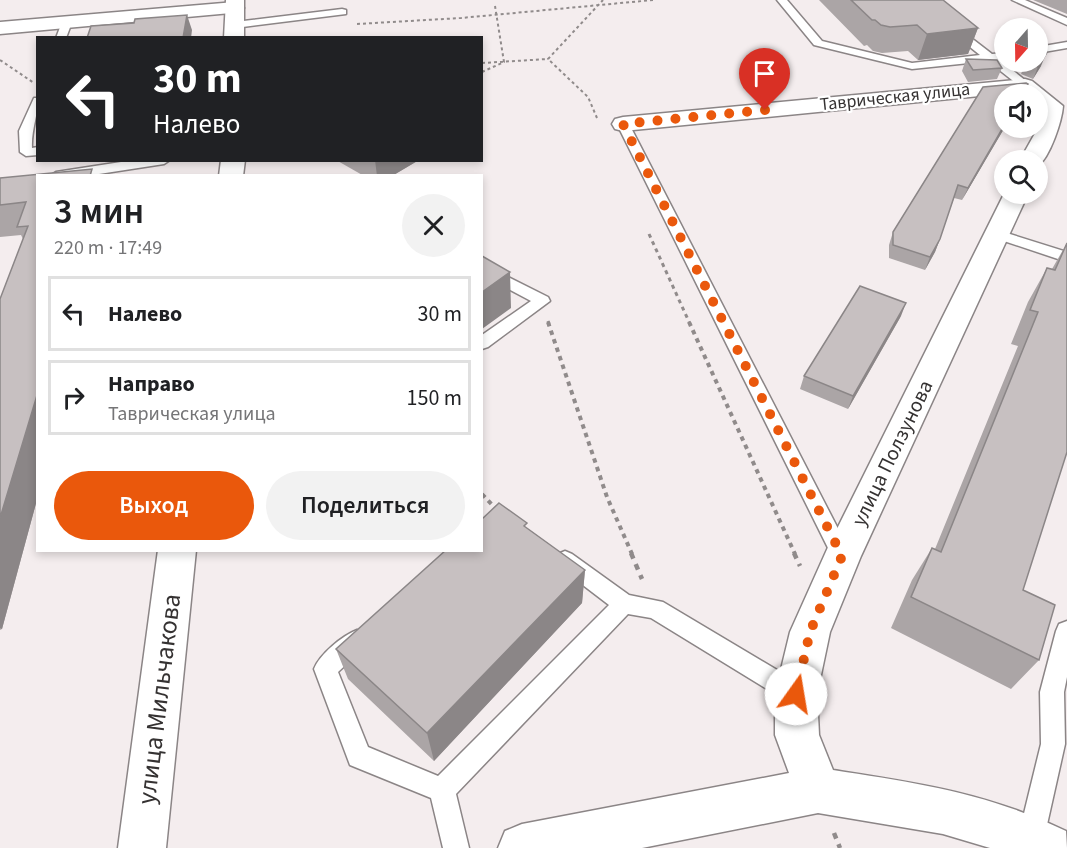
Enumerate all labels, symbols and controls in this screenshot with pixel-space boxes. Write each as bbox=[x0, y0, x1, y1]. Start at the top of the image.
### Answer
north arrow bbox=[994, 18, 1048, 72]
map controls bbox=[994, 18, 1048, 204]
pin bbox=[739, 48, 790, 110]
text: 30 m bbox=[153, 49, 242, 109]
icon: arrive bbox=[748, 57, 781, 90]
icon: left bbox=[54, 60, 132, 138]
street label: Таврическая улица bbox=[819, 77, 971, 117]
button: sound bbox=[994, 84, 1048, 138]
text: Налево bbox=[153, 105, 240, 144]
button: search bbox=[994, 150, 1048, 204]
text: 3 мин bbox=[54, 186, 144, 237]
button: close bbox=[402, 194, 465, 257]
text: 220 m · 17:49 bbox=[54, 234, 162, 262]
icon: left bbox=[57, 297, 90, 330]
text: Налево bbox=[108, 298, 182, 330]
text: 30 m bbox=[417, 298, 462, 330]
text: Направо bbox=[108, 368, 195, 400]
street label: улица Ползунова bbox=[844, 375, 940, 531]
icon: right bbox=[57, 381, 90, 414]
text: 150 m bbox=[407, 382, 462, 414]
text: Таврическая улица bbox=[108, 400, 276, 428]
button: Выход bbox=[54, 471, 254, 540]
button: Поделиться bbox=[266, 471, 465, 540]
street label: улица Мильчакова bbox=[128, 592, 190, 806]
position arrow bbox=[764, 662, 828, 726]

